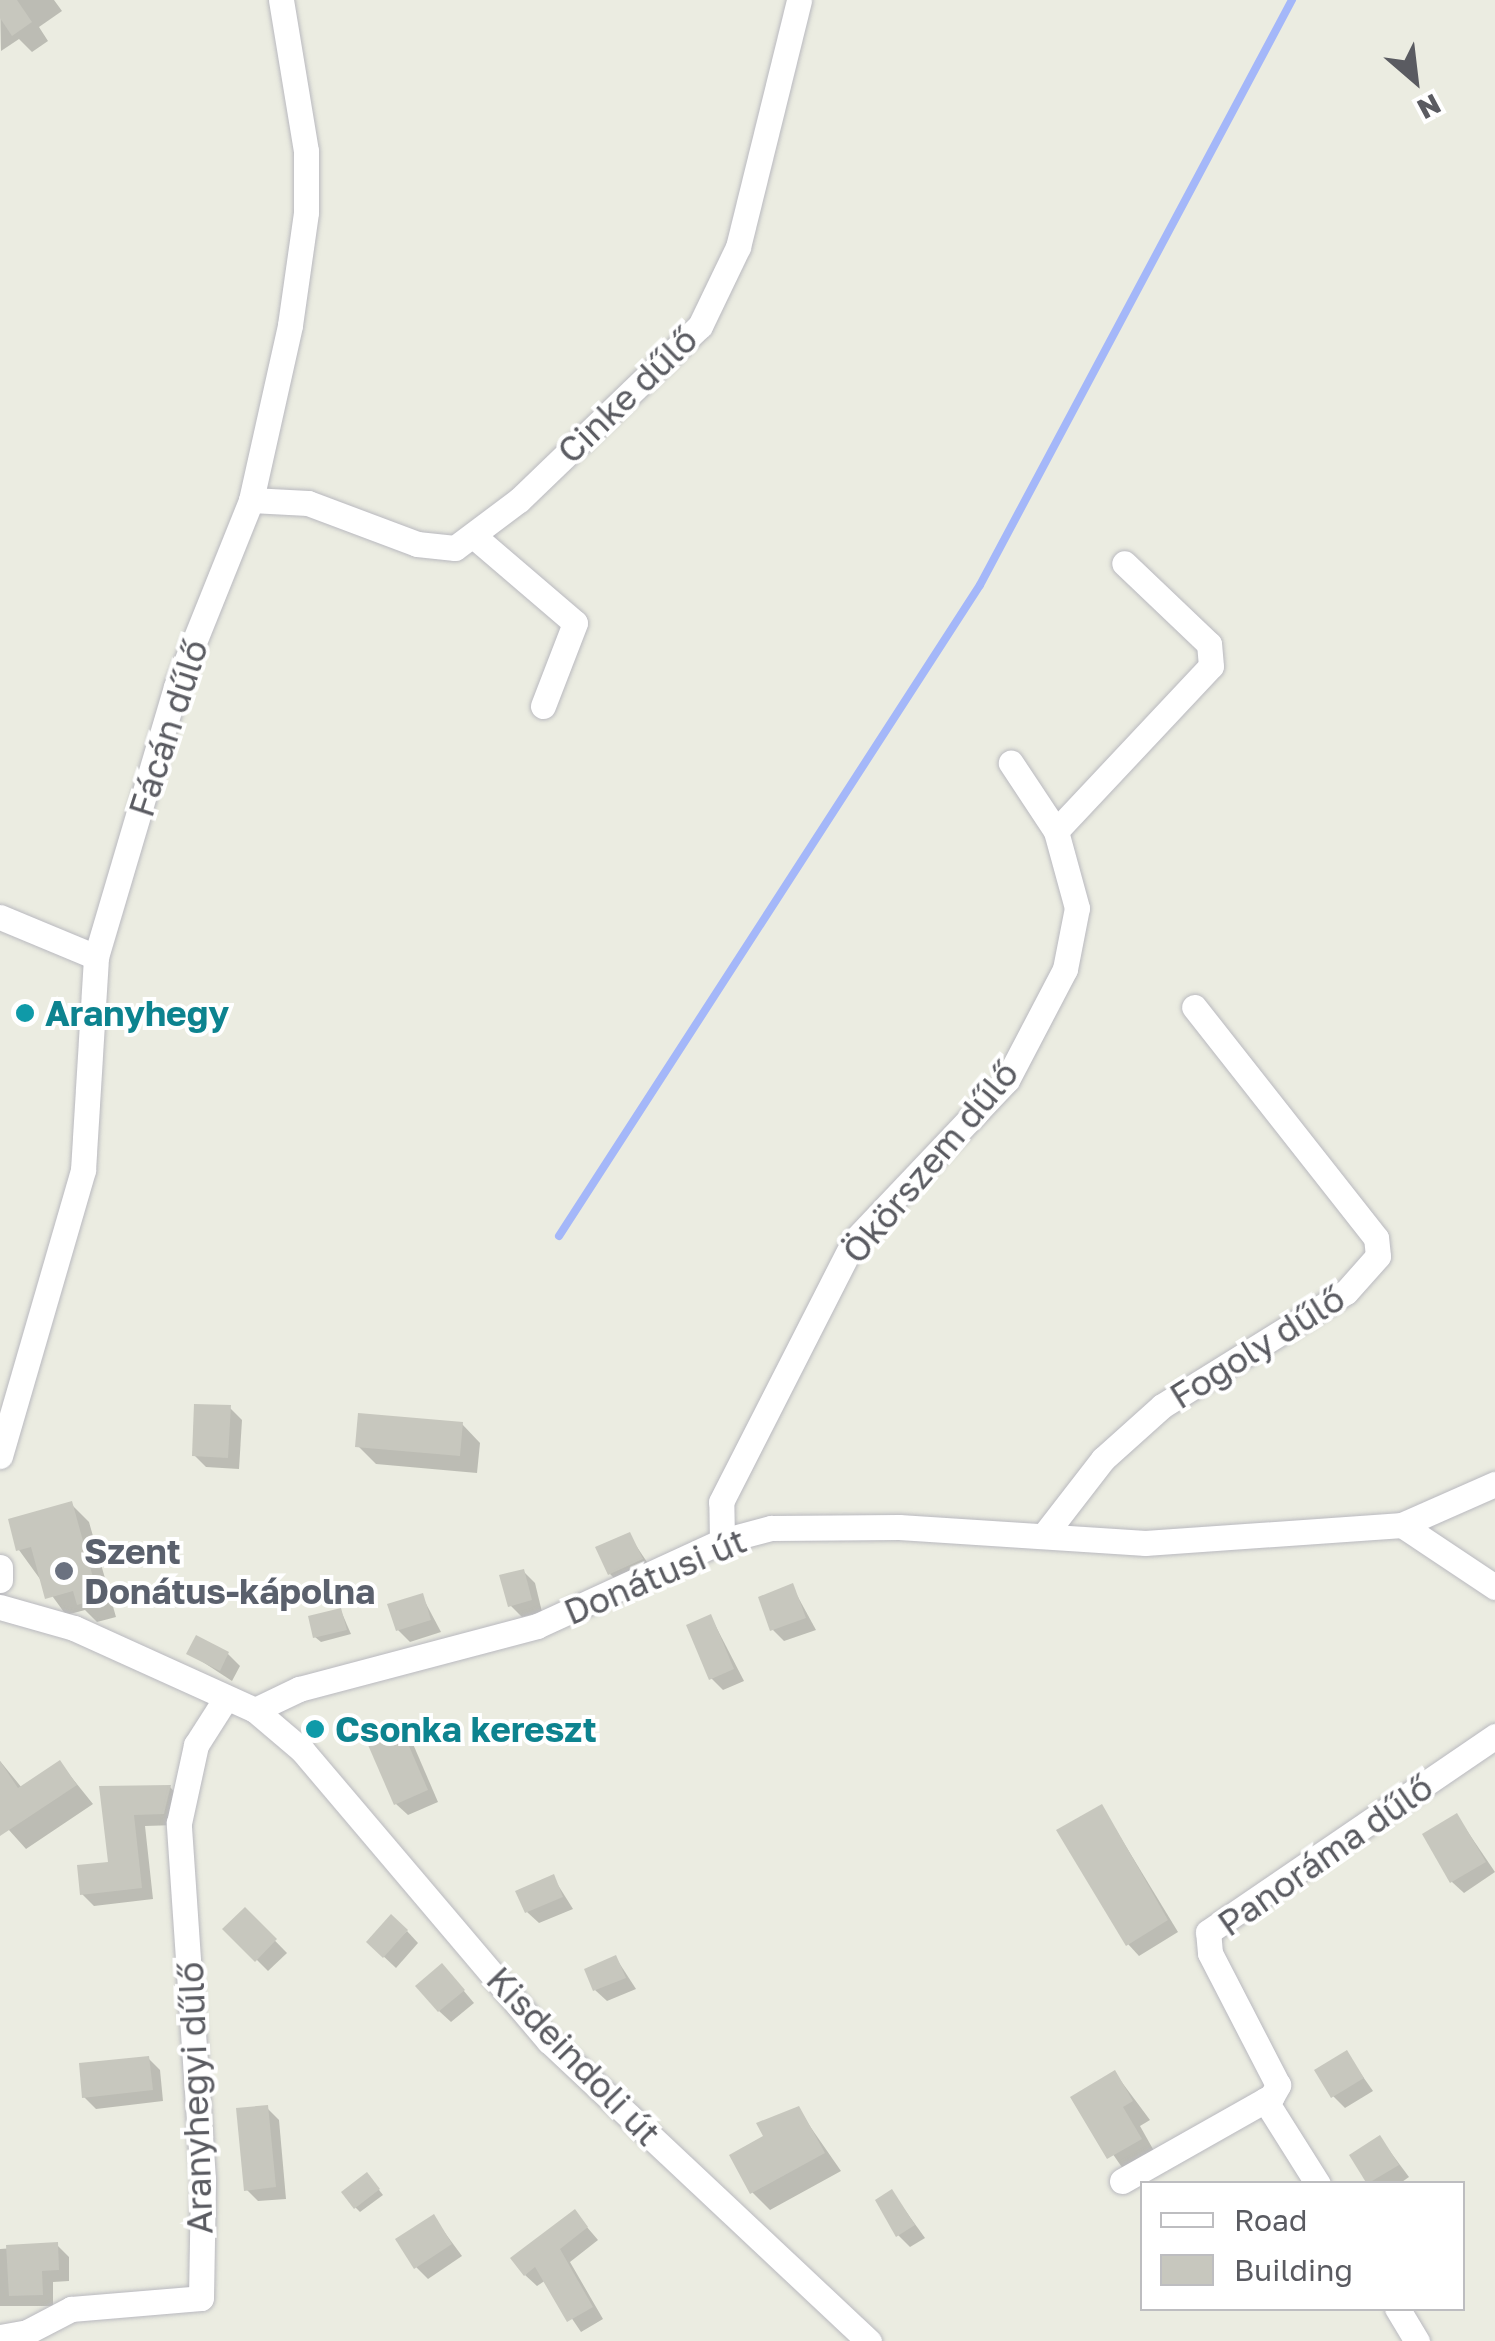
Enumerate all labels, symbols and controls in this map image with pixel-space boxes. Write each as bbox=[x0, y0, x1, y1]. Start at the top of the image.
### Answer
north arrow bbox=[1365, 30, 1465, 130]
text: N bbox=[1412, 87, 1446, 126]
street label: Cinke dűlő bbox=[549, 318, 705, 472]
street label: Fácán dűlő bbox=[120, 634, 216, 822]
place label: Aranyhegy bbox=[45, 992, 229, 1034]
marker: Aranyhegy bbox=[14, 1002, 36, 1024]
street label: Ökörszem dűlő bbox=[833, 1053, 1027, 1271]
street label: Fogoly dűlő bbox=[1162, 1277, 1352, 1417]
street label: Donátusi út bbox=[558, 1519, 752, 1633]
place label: Szent Donátus-kápolna bbox=[84, 1530, 375, 1612]
marker: Szent Donátus-kápolna bbox=[53, 1560, 75, 1582]
place label: Csonka kereszt bbox=[335, 1708, 597, 1750]
marker: Csonka kereszt bbox=[304, 1718, 326, 1740]
street label: Panoráma dűlő bbox=[1210, 1766, 1440, 1944]
street label: Kisdeindoli út bbox=[478, 1958, 670, 2154]
street label: Aranyhegyi dűlő bbox=[169, 1961, 221, 2235]
legend bbox=[1140, 2181, 1465, 2311]
text: Road bbox=[1234, 2202, 1308, 2238]
text: Building bbox=[1234, 2252, 1353, 2288]

